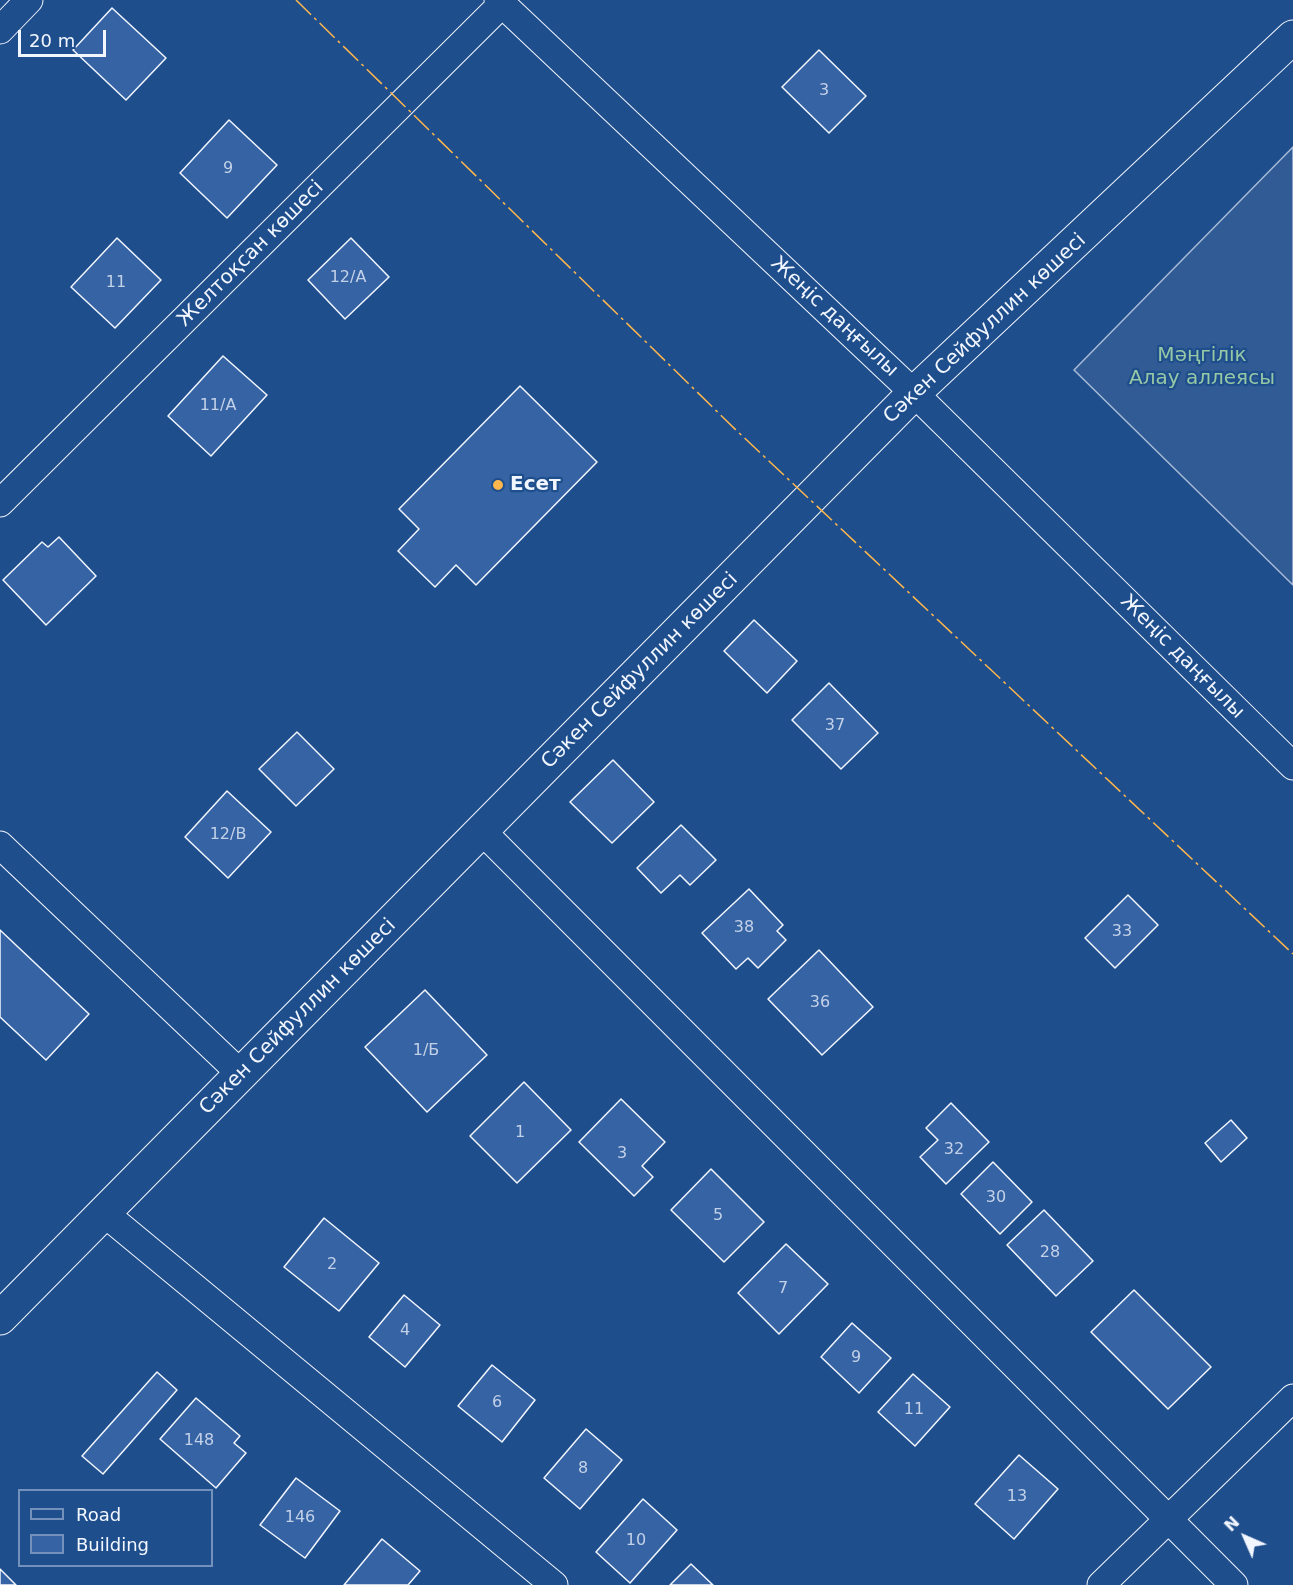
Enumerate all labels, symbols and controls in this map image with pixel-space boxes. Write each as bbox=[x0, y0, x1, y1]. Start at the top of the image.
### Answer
scale bar bbox=[21, 18, 110, 56]
text: 20 m bbox=[29, 30, 75, 51]
house number: 3 bbox=[819, 81, 829, 101]
house number: 9 bbox=[223, 159, 233, 179]
street label: Желтоқсан көшесі bbox=[173, 176, 329, 332]
street label: Сәкен Сейфуллин көшесі bbox=[879, 229, 1091, 429]
street label: Жеңіс даңғылы bbox=[765, 252, 903, 382]
house number: 12/А bbox=[330, 268, 366, 288]
house number: 11 bbox=[106, 273, 126, 293]
park label: Мәңгілік Алау аллеясы bbox=[1129, 344, 1275, 391]
house number: 11/А bbox=[200, 396, 236, 416]
place label: Есет bbox=[510, 473, 561, 497]
marker: Есет bbox=[491, 478, 505, 492]
street label: Сәкен Сейфуллин көшесі bbox=[537, 568, 743, 774]
street label: Жеңіс даңғылы bbox=[1115, 590, 1249, 724]
house number: 37 bbox=[825, 716, 845, 736]
house number: 12/В bbox=[210, 825, 246, 845]
street label: Сәкен Сейфуллин көшесі bbox=[195, 914, 401, 1120]
house number: 38 bbox=[734, 918, 754, 938]
house number: 33 bbox=[1112, 922, 1132, 942]
house number: 36 bbox=[810, 993, 830, 1013]
house number: 1/Б bbox=[413, 1041, 439, 1061]
house number: 1 bbox=[515, 1123, 525, 1143]
house number: 32 bbox=[944, 1140, 964, 1160]
house number: 3 bbox=[617, 1144, 627, 1164]
house number: 30 bbox=[986, 1188, 1006, 1208]
house number: 5 bbox=[713, 1206, 723, 1226]
house number: 28 bbox=[1040, 1243, 1060, 1263]
house number: 2 bbox=[327, 1255, 337, 1275]
house number: 7 bbox=[778, 1279, 788, 1299]
house number: 4 bbox=[400, 1321, 410, 1341]
house number: 9 bbox=[851, 1348, 861, 1368]
house number: 6 bbox=[492, 1393, 502, 1413]
house number: 11 bbox=[904, 1400, 924, 1420]
house number: 148 bbox=[184, 1431, 214, 1451]
house number: 8 bbox=[578, 1459, 588, 1479]
house number: 13 bbox=[1007, 1487, 1027, 1507]
legend bbox=[18, 1489, 213, 1567]
text: Road bbox=[76, 1504, 121, 1525]
north arrow bbox=[1215, 1507, 1275, 1567]
house number: 146 bbox=[285, 1508, 315, 1528]
text: N bbox=[1220, 1512, 1243, 1535]
house number: 10 bbox=[626, 1531, 646, 1551]
text: Building bbox=[76, 1534, 149, 1555]

